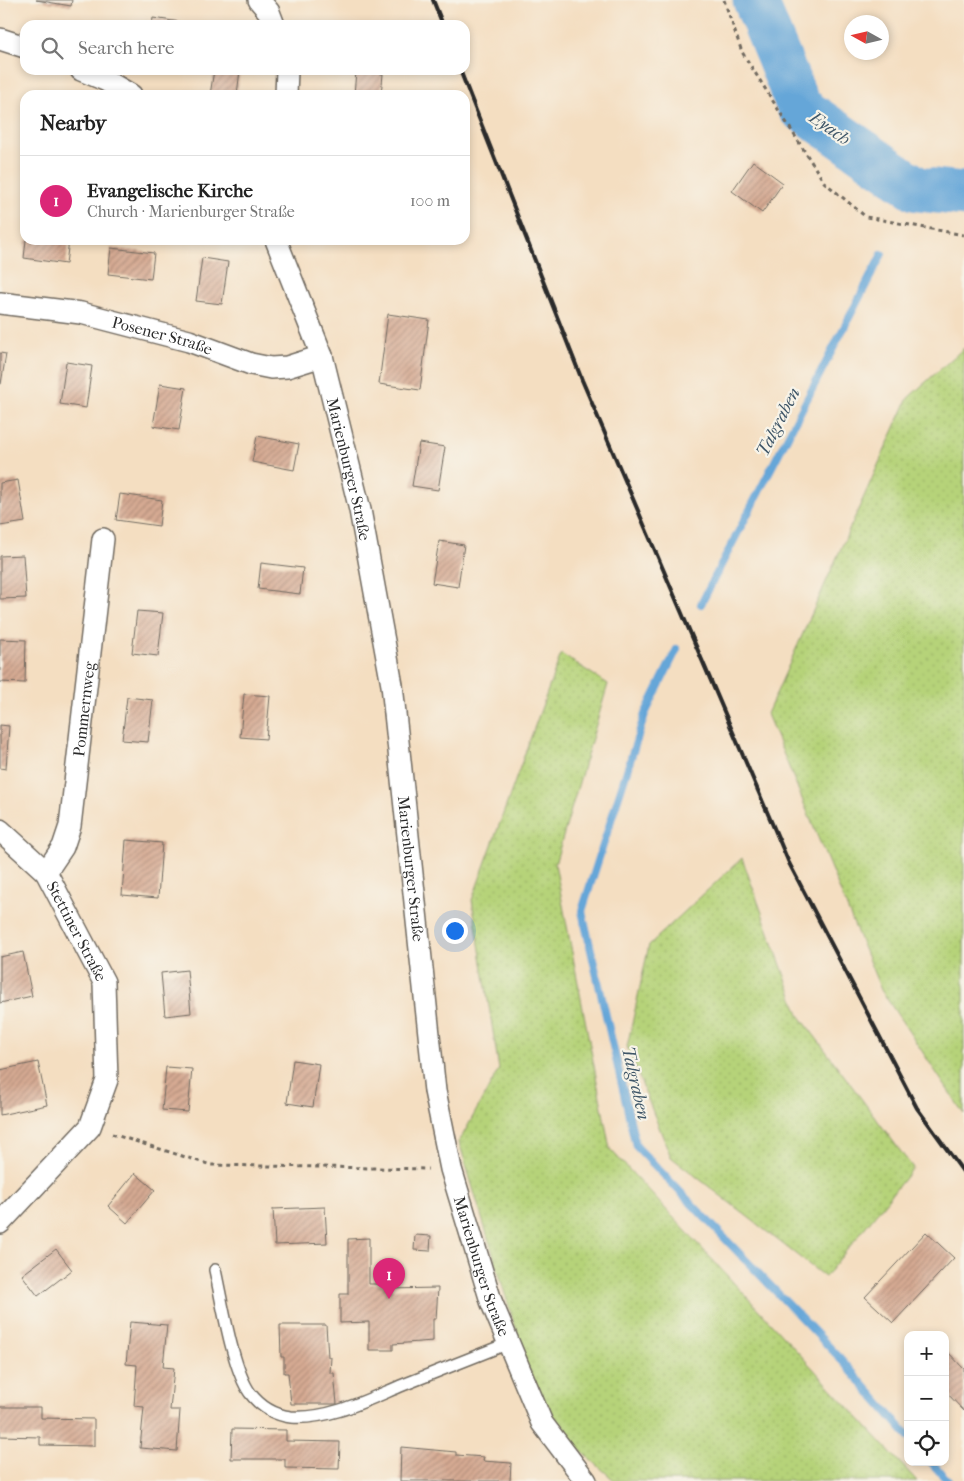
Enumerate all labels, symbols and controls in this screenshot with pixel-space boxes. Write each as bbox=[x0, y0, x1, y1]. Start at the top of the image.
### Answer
north arrow bbox=[844, 15, 889, 60]
search box bbox=[20, 20, 470, 75]
icon: search bbox=[38, 34, 66, 62]
text: Search here bbox=[78, 37, 174, 59]
water label: Eyach bbox=[805, 106, 854, 150]
text: Nearby bbox=[40, 111, 106, 135]
text: Evangelische Kirche bbox=[87, 180, 253, 202]
text: 1 bbox=[53, 191, 59, 210]
text: 100 m bbox=[410, 191, 450, 210]
text: Church · Marienburger Straße bbox=[87, 202, 295, 221]
street label: Posener Straße bbox=[110, 312, 215, 359]
water label: Talgraben bbox=[752, 384, 805, 460]
street label: Marienburger Straße bbox=[323, 396, 374, 542]
street label: Pommernweg bbox=[69, 660, 99, 758]
street label: Marienburger Straße bbox=[394, 795, 428, 943]
street label: Stettiner Straße bbox=[43, 878, 111, 985]
your location bbox=[442, 918, 468, 944]
water label: Talgraben bbox=[617, 1044, 654, 1122]
street label: Marienburger Straße bbox=[450, 1194, 514, 1339]
pin: 1 bbox=[373, 1258, 405, 1299]
map controls bbox=[904, 1331, 949, 1466]
button: + bbox=[904, 1331, 949, 1376]
button: − bbox=[904, 1376, 949, 1421]
button: locate bbox=[904, 1421, 949, 1466]

